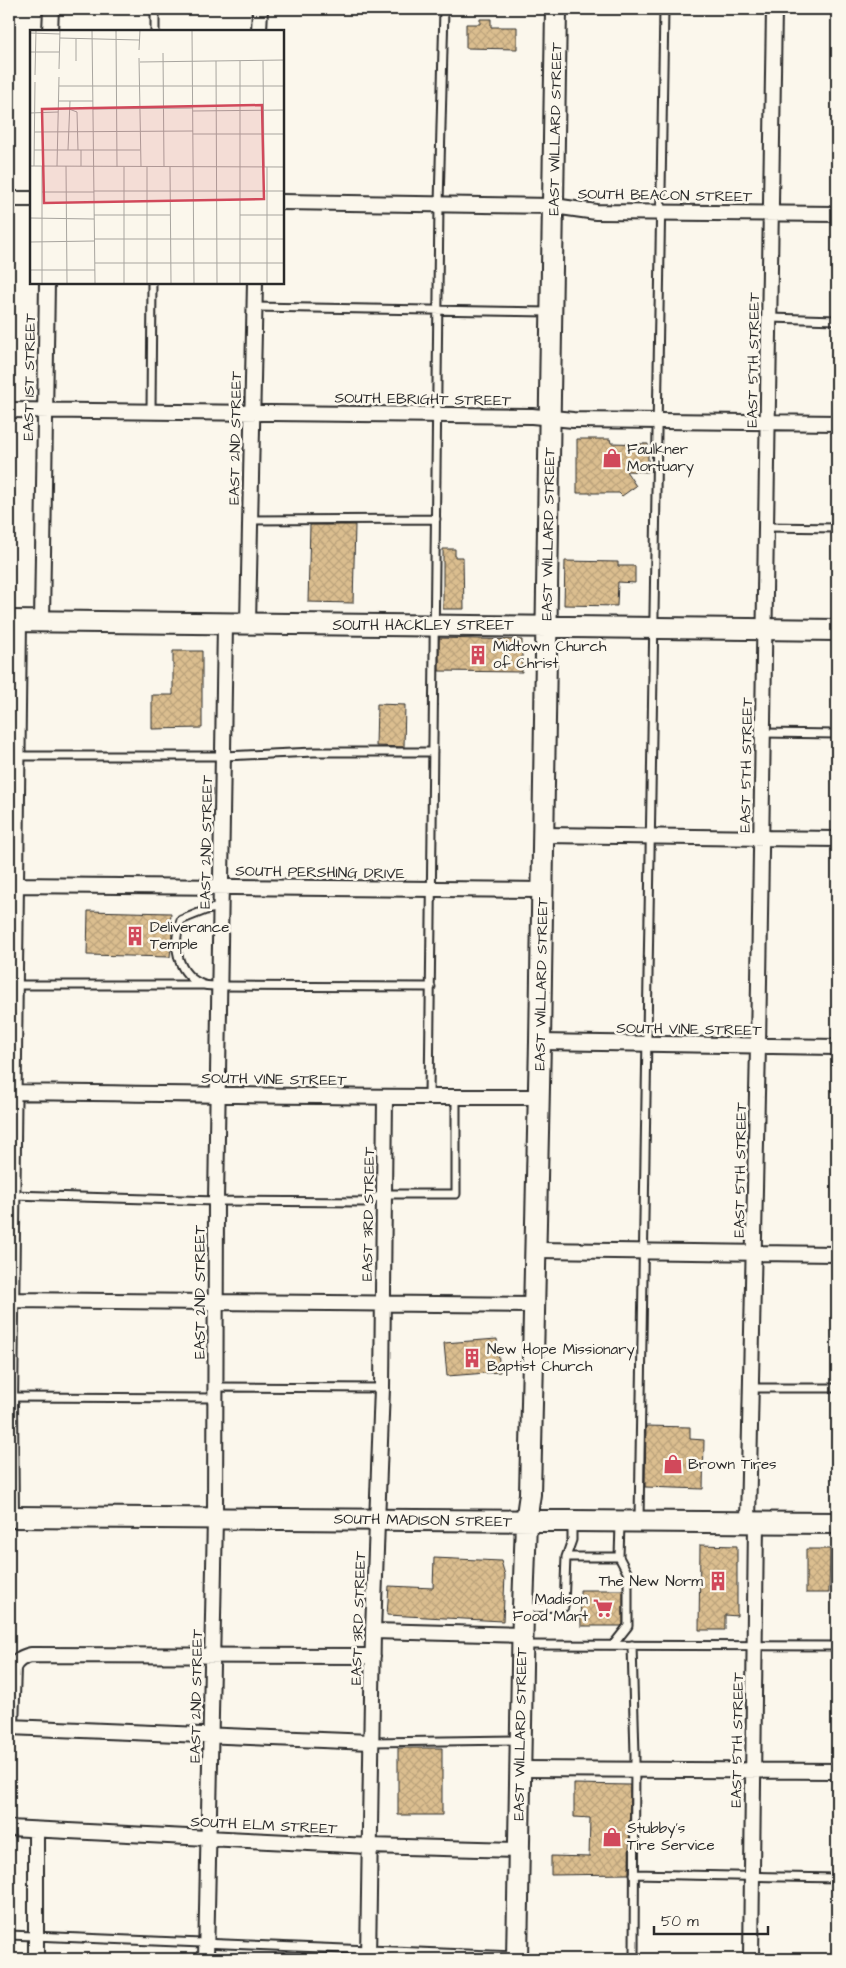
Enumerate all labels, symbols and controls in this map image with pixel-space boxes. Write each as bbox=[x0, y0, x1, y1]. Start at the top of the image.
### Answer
inset map bbox=[30, 30, 284, 284]
street label: EAST WILLARD STREET bbox=[543, 41, 568, 216]
street label: SOUTH BEACON STREET bbox=[578, 183, 753, 208]
street label: EAST 5TH STREET bbox=[742, 292, 765, 428]
street label: EAST 1ST STREET bbox=[18, 313, 41, 441]
street label: EAST 2ND STREET bbox=[224, 370, 247, 505]
street label: SOUTH EBRIGHT STREET bbox=[334, 387, 512, 412]
place label: Faulkner Mortuary bbox=[627, 439, 694, 478]
street label: EAST WILLARD STREET bbox=[536, 446, 561, 621]
shop icon: Faulkner Mortuary bbox=[601, 447, 623, 469]
street label: SOUTH HACKLEY STREET bbox=[333, 615, 514, 636]
place label: Midtown Church of Christ bbox=[493, 636, 607, 674]
building icon: Midtown Church of Christ bbox=[467, 644, 489, 666]
street label: EAST 5TH STREET bbox=[735, 697, 758, 833]
street label: EAST 2ND STREET bbox=[195, 774, 218, 909]
street label: SOUTH PERSHING DRIVE bbox=[235, 861, 405, 884]
street label: EAST WILLARD STREET bbox=[529, 896, 554, 1071]
place label: Deliverance Temple bbox=[150, 917, 229, 955]
building icon: Deliverance Temple bbox=[124, 925, 146, 947]
street label: SOUTH VINE STREET bbox=[616, 1018, 762, 1041]
street label: SOUTH VINE STREET bbox=[201, 1068, 347, 1091]
street label: EAST 5TH STREET bbox=[729, 1102, 752, 1238]
street label: EAST 3RD STREET bbox=[357, 1146, 380, 1281]
street label: EAST 2ND STREET bbox=[190, 1224, 211, 1359]
place label: New Hope Missionary Baptist Church bbox=[487, 1339, 635, 1377]
building icon: New Hope Missionary Baptist Church bbox=[461, 1347, 483, 1369]
shop icon: Brown Tires bbox=[662, 1453, 684, 1475]
place label: Brown Tires bbox=[688, 1454, 777, 1475]
street label: SOUTH MADISON STREET bbox=[334, 1508, 513, 1533]
street label: EAST 3RD STREET bbox=[346, 1550, 371, 1685]
building icon: The New Norm bbox=[707, 1570, 729, 1592]
place label: The New Norm bbox=[599, 1571, 703, 1592]
place label: Madison Food Mart bbox=[513, 1589, 588, 1627]
supermarket icon: Madison Food Mart bbox=[592, 1597, 614, 1619]
street label: EAST 2ND STREET bbox=[185, 1628, 208, 1763]
street label: EAST WILLARD STREET bbox=[508, 1646, 533, 1821]
street label: EAST 5TH STREET bbox=[726, 1672, 749, 1808]
street label: SOUTH ELM STREET bbox=[190, 1811, 339, 1840]
place label: Stubby's Tire Service bbox=[627, 1818, 715, 1856]
shop icon: Stubby's Tire Service bbox=[601, 1826, 623, 1848]
scale bar bbox=[654, 1903, 767, 1935]
text: 50 m bbox=[661, 1911, 699, 1932]

